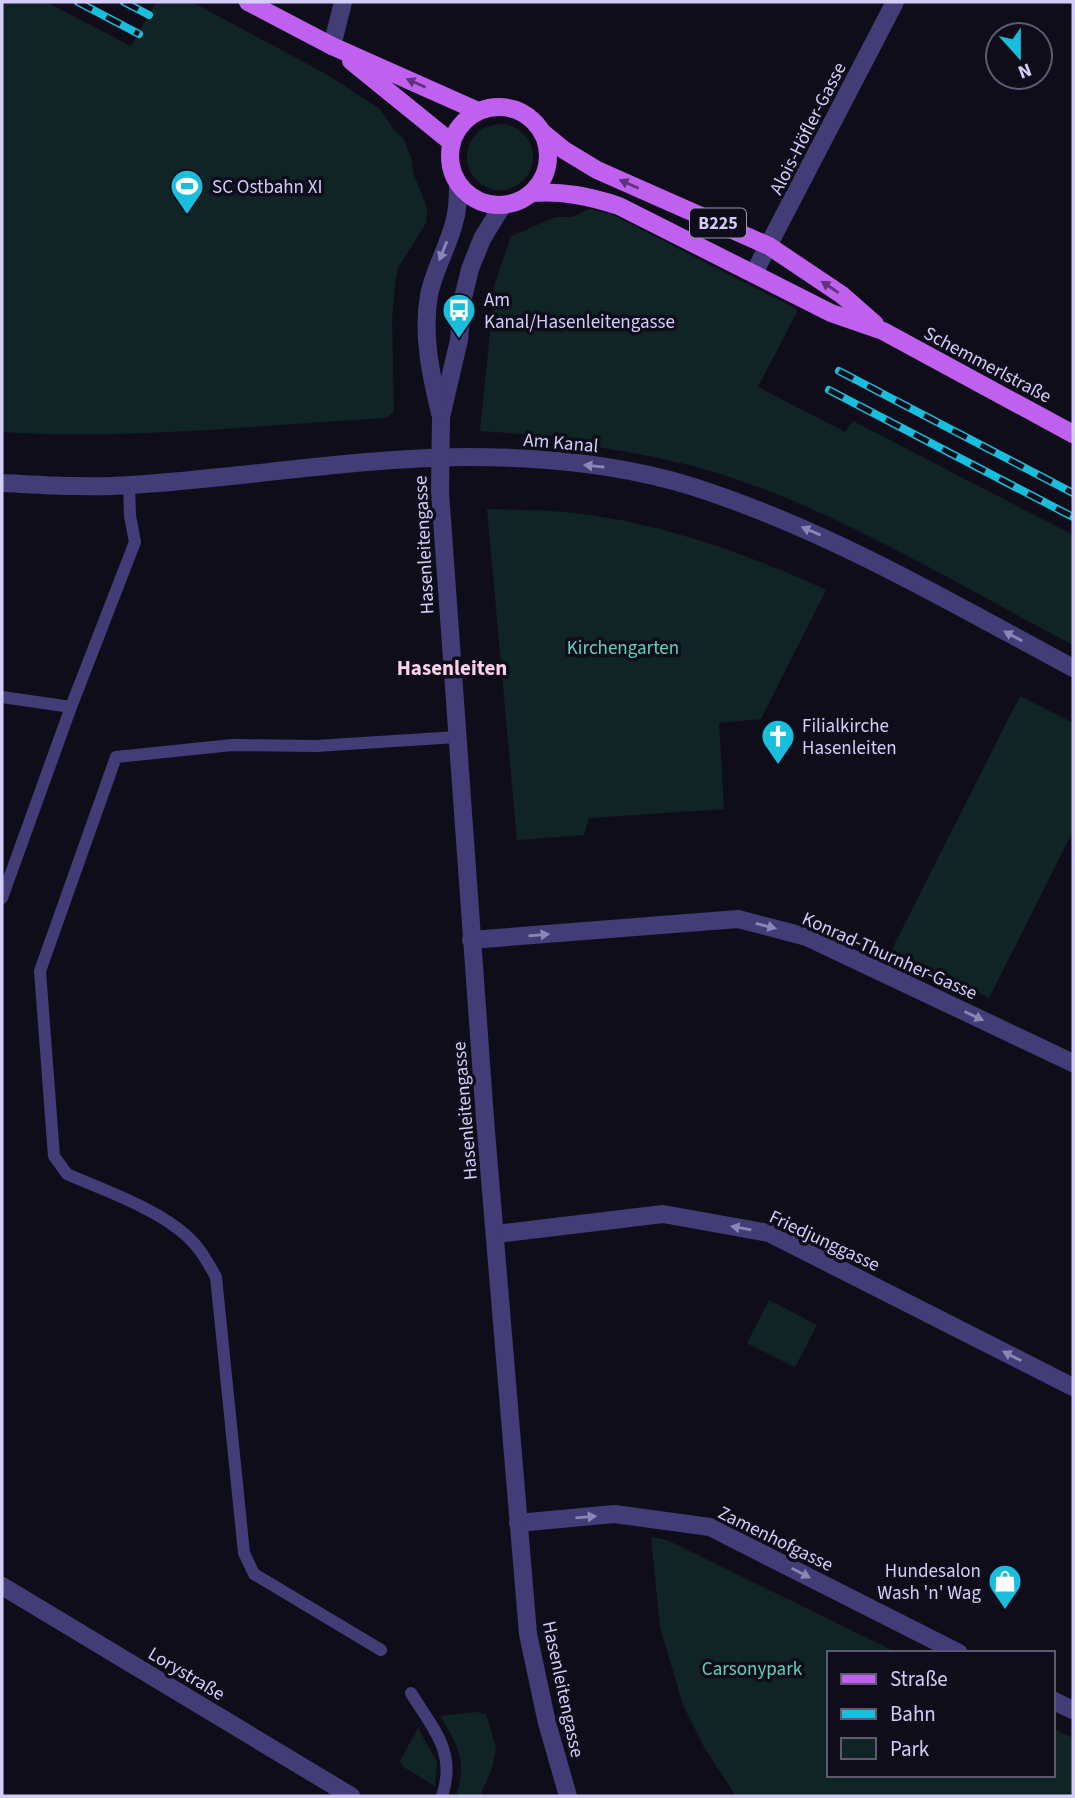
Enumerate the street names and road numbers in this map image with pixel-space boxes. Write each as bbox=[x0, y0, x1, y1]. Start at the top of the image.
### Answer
street label: Alois-Höfler-Gasse bbox=[763, 58, 853, 200]
road number: B225 bbox=[690, 208, 746, 238]
street label: Schemmerlstraße bbox=[919, 320, 1056, 410]
street label: Am Kanal bbox=[522, 427, 600, 460]
street label: Hasenleitengasse bbox=[407, 475, 442, 615]
street label: Konrad-Thurnher-Gasse bbox=[798, 906, 981, 1007]
street label: Hasenleitengasse bbox=[446, 1041, 485, 1181]
street label: Friedjunggasse bbox=[765, 1204, 884, 1279]
street label: Zamenhofgasse bbox=[713, 1500, 838, 1579]
street label: Hasenleitengasse bbox=[535, 1619, 590, 1760]
street label: Lorystraße bbox=[143, 1641, 230, 1708]

